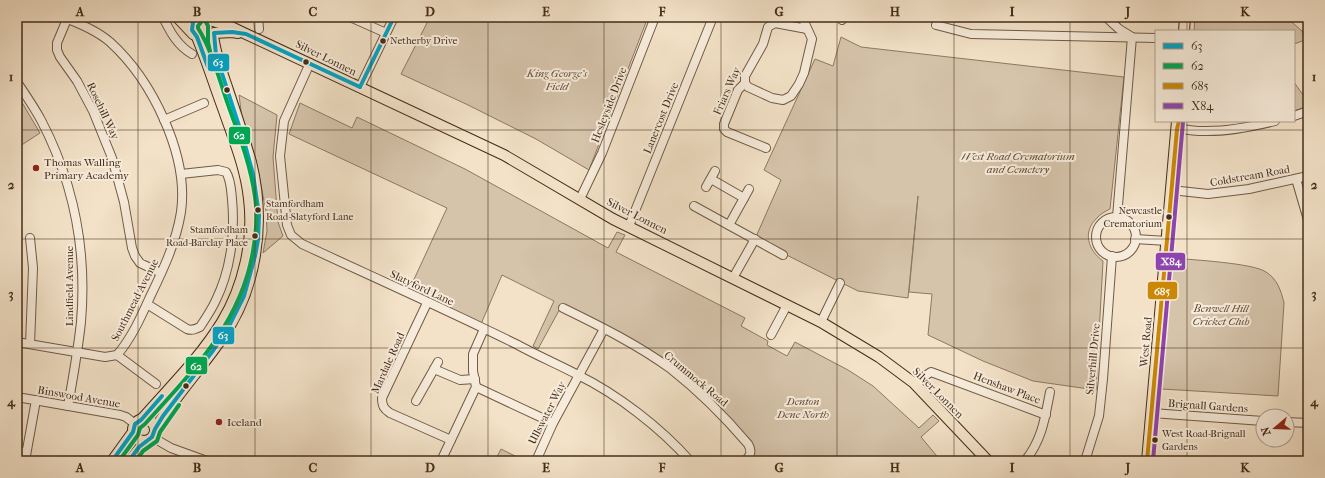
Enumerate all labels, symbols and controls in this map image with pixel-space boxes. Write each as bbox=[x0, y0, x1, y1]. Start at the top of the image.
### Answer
text: A bbox=[75, 4, 85, 19]
text: B bbox=[193, 4, 202, 19]
text: C bbox=[309, 4, 318, 19]
text: D bbox=[425, 4, 435, 19]
text: E bbox=[542, 4, 550, 19]
text: F bbox=[658, 4, 666, 19]
text: G bbox=[774, 4, 784, 19]
text: H bbox=[890, 4, 901, 19]
text: I bbox=[1009, 4, 1015, 19]
text: J bbox=[1124, 4, 1131, 20]
text: K bbox=[1240, 4, 1251, 19]
legend bbox=[1155, 30, 1295, 122]
place label: Netherby Drive bbox=[390, 35, 458, 47]
marker: Netherby Drive bbox=[378, 36, 388, 46]
street label: Silver Lonnen bbox=[293, 38, 359, 79]
text: 63 bbox=[1191, 39, 1202, 53]
line badge: 63 bbox=[207, 53, 230, 72]
text: 63 bbox=[213, 56, 224, 69]
unlabelled marker bbox=[301, 57, 311, 67]
text: 62 bbox=[1191, 59, 1204, 73]
street label: Friars Way bbox=[711, 64, 744, 117]
street label: Hesleyside Drive bbox=[589, 65, 630, 145]
park label: King George's Field bbox=[526, 67, 588, 93]
text: 1 bbox=[9, 69, 14, 84]
text: 1 bbox=[1312, 69, 1317, 84]
text: 685 bbox=[1191, 79, 1209, 93]
street label: Rosehill Way bbox=[84, 80, 122, 143]
street label: Lanercost Drive bbox=[641, 80, 681, 156]
unlabelled marker bbox=[222, 85, 232, 95]
text: X84 bbox=[1191, 99, 1214, 113]
line badge: 62 bbox=[228, 126, 251, 145]
text: 62 bbox=[233, 129, 245, 142]
park label: West Road Crematorium and Cemetery bbox=[961, 150, 1075, 176]
place label: Thomas Walling Primary Academy bbox=[44, 156, 130, 182]
street label: Coldstream Road bbox=[1209, 162, 1292, 189]
marker: Thomas Walling Primary Academy bbox=[31, 163, 41, 173]
text: 2 bbox=[8, 177, 15, 192]
text: 2 bbox=[1311, 177, 1318, 192]
street label: Silver Lonnen bbox=[605, 195, 670, 237]
place label: Stamfordham Road-Slatyford Lane bbox=[266, 198, 354, 223]
marker: Stamfordham Road-Slatyford Lane bbox=[253, 205, 263, 215]
place label: Newcastle Crematorium bbox=[1104, 205, 1163, 230]
marker: Newcastle Crematorium bbox=[1164, 212, 1174, 222]
place label: Stamfordham Road-Barclay Place bbox=[166, 224, 249, 249]
marker: Stamfordham Road-Barclay Place bbox=[250, 231, 260, 241]
street label: Lindfield Avenue bbox=[63, 245, 76, 326]
line badge: X84 bbox=[1155, 252, 1186, 271]
text: X84 bbox=[1160, 255, 1182, 268]
street label: Southmead Avenue bbox=[109, 256, 162, 343]
street label: Slatyford Lane bbox=[388, 268, 456, 309]
line badge: 685 bbox=[1147, 281, 1178, 300]
text: 685 bbox=[1154, 285, 1170, 298]
text: 3 bbox=[8, 286, 14, 302]
text: 3 bbox=[1311, 286, 1317, 302]
park label: Benwell Hill Cricket Club bbox=[1193, 302, 1250, 328]
street label: West Road bbox=[1137, 315, 1155, 369]
street label: Silverhill Drive bbox=[1083, 322, 1103, 395]
line badge: 63 bbox=[212, 326, 235, 345]
text: 63 bbox=[218, 329, 229, 342]
street label: Mardale Road bbox=[369, 329, 408, 396]
street label: Crummock Road bbox=[661, 348, 731, 410]
line badge: 62 bbox=[185, 356, 208, 375]
text: 62 bbox=[190, 360, 202, 373]
street label: Silver Lonnen bbox=[910, 365, 966, 421]
street label: Henshaw Place bbox=[971, 369, 1043, 407]
street label: Ullswater Way bbox=[526, 378, 569, 447]
unlabelled marker bbox=[181, 381, 191, 391]
street label: Binswood Avenue bbox=[37, 383, 122, 411]
text: 4 bbox=[6, 394, 16, 410]
text: 4 bbox=[1309, 394, 1319, 410]
park label: Denton Dene North bbox=[776, 395, 829, 421]
street label: Brignall Gardens bbox=[1168, 397, 1248, 415]
north arrow bbox=[1255, 408, 1295, 448]
place label: Iceland bbox=[227, 416, 263, 429]
marker: Iceland bbox=[214, 417, 224, 427]
text: N bbox=[1258, 424, 1274, 437]
place label: West Road-Brignall Gardens bbox=[1161, 428, 1246, 453]
marker: West Road-Brignall Gardens bbox=[1150, 435, 1160, 445]
text: A bbox=[75, 460, 85, 475]
text: B bbox=[193, 460, 202, 475]
text: C bbox=[309, 460, 318, 475]
text: D bbox=[425, 460, 435, 475]
text: E bbox=[542, 460, 550, 475]
text: F bbox=[658, 460, 666, 475]
text: G bbox=[774, 460, 784, 475]
text: H bbox=[890, 460, 901, 475]
text: I bbox=[1009, 460, 1015, 475]
text: J bbox=[1124, 460, 1131, 476]
text: K bbox=[1240, 460, 1251, 475]

